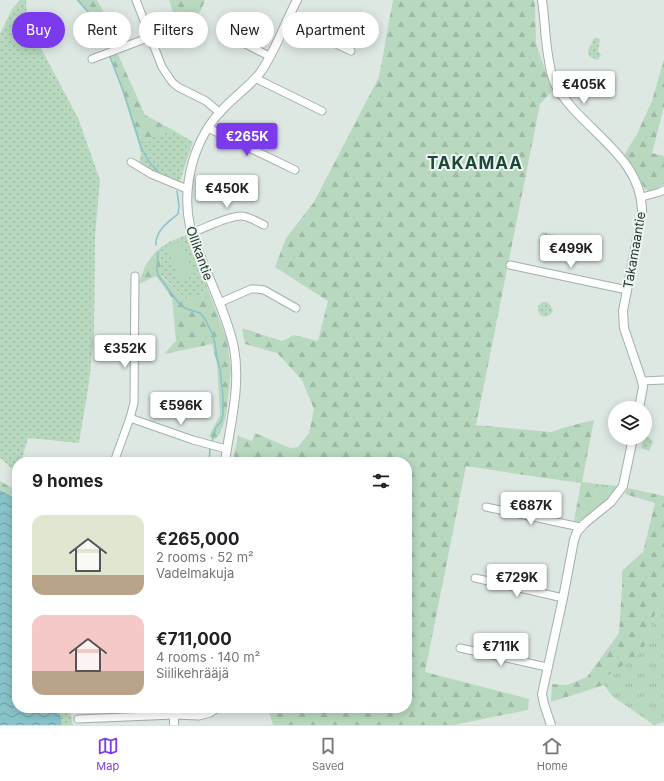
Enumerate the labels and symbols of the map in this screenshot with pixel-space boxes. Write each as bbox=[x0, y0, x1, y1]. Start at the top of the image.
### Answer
pin: €405K bbox=[556, 71, 612, 105]
pin: €265K bbox=[219, 123, 275, 157]
district label: TAKAMAA bbox=[427, 153, 523, 173]
pin: €450K bbox=[199, 175, 255, 209]
street label: Takamaantie bbox=[619, 210, 649, 290]
street label: Ollikantie bbox=[183, 224, 217, 282]
pin: €499K bbox=[543, 235, 599, 269]
pin: €352K bbox=[97, 335, 153, 369]
pin: €596K bbox=[153, 392, 209, 426]
pin: €687K bbox=[503, 492, 559, 526]
pin: €729K bbox=[489, 564, 545, 598]
pin: €711K bbox=[473, 633, 529, 667]

